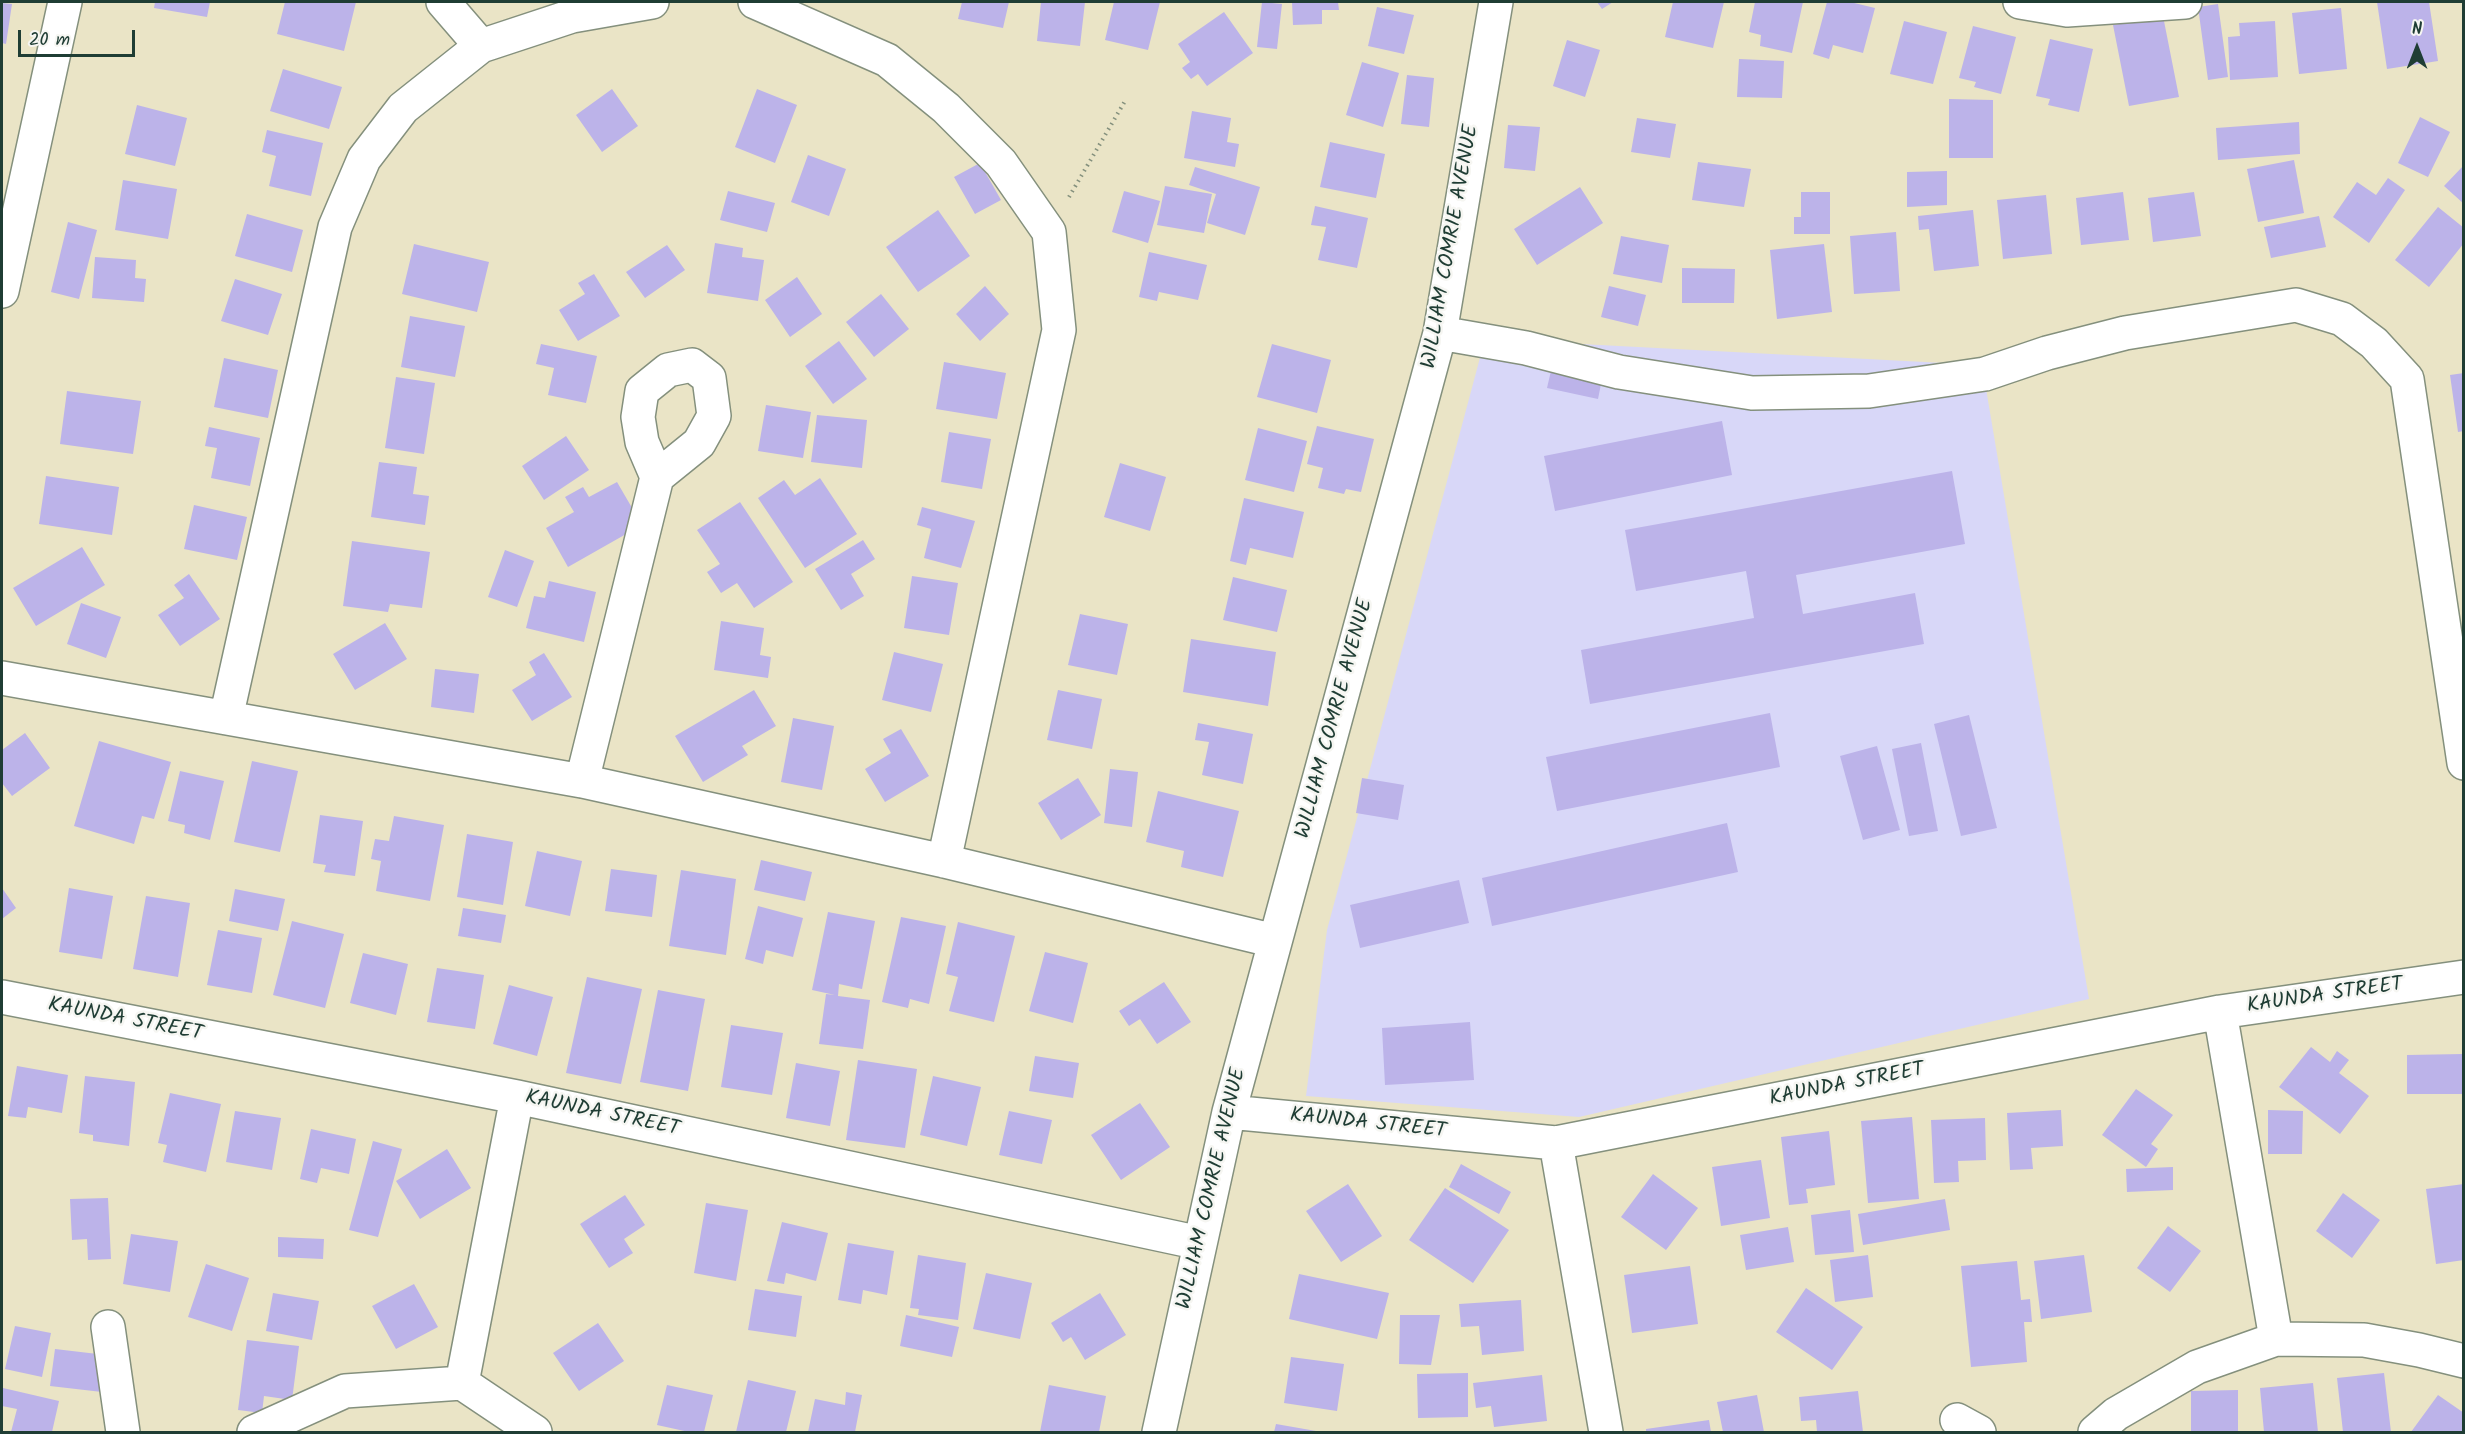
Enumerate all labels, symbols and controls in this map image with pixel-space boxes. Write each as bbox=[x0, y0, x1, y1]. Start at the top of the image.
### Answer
text: N bbox=[2412, 17, 2422, 42]
scale bar bbox=[21, 18, 138, 56]
north arrow bbox=[2387, 18, 2447, 78]
text: 20 m bbox=[29, 26, 70, 55]
street label: WILLIAM COMRIE AVENUE bbox=[1418, 123, 1486, 371]
street label: WILLIAM COMRIE AVENUE bbox=[1292, 596, 1380, 842]
street label: KAUNDA STREET bbox=[2245, 974, 2405, 1020]
street label: KAUNDA STREET bbox=[45, 994, 205, 1048]
street label: KAUNDA STREET bbox=[1767, 1059, 1927, 1113]
street label: WILLIAM COMRIE AVENUE bbox=[1173, 1066, 1253, 1312]
street label: KAUNDA STREET bbox=[523, 1086, 681, 1144]
street label: KAUNDA STREET bbox=[1289, 1104, 1447, 1146]

